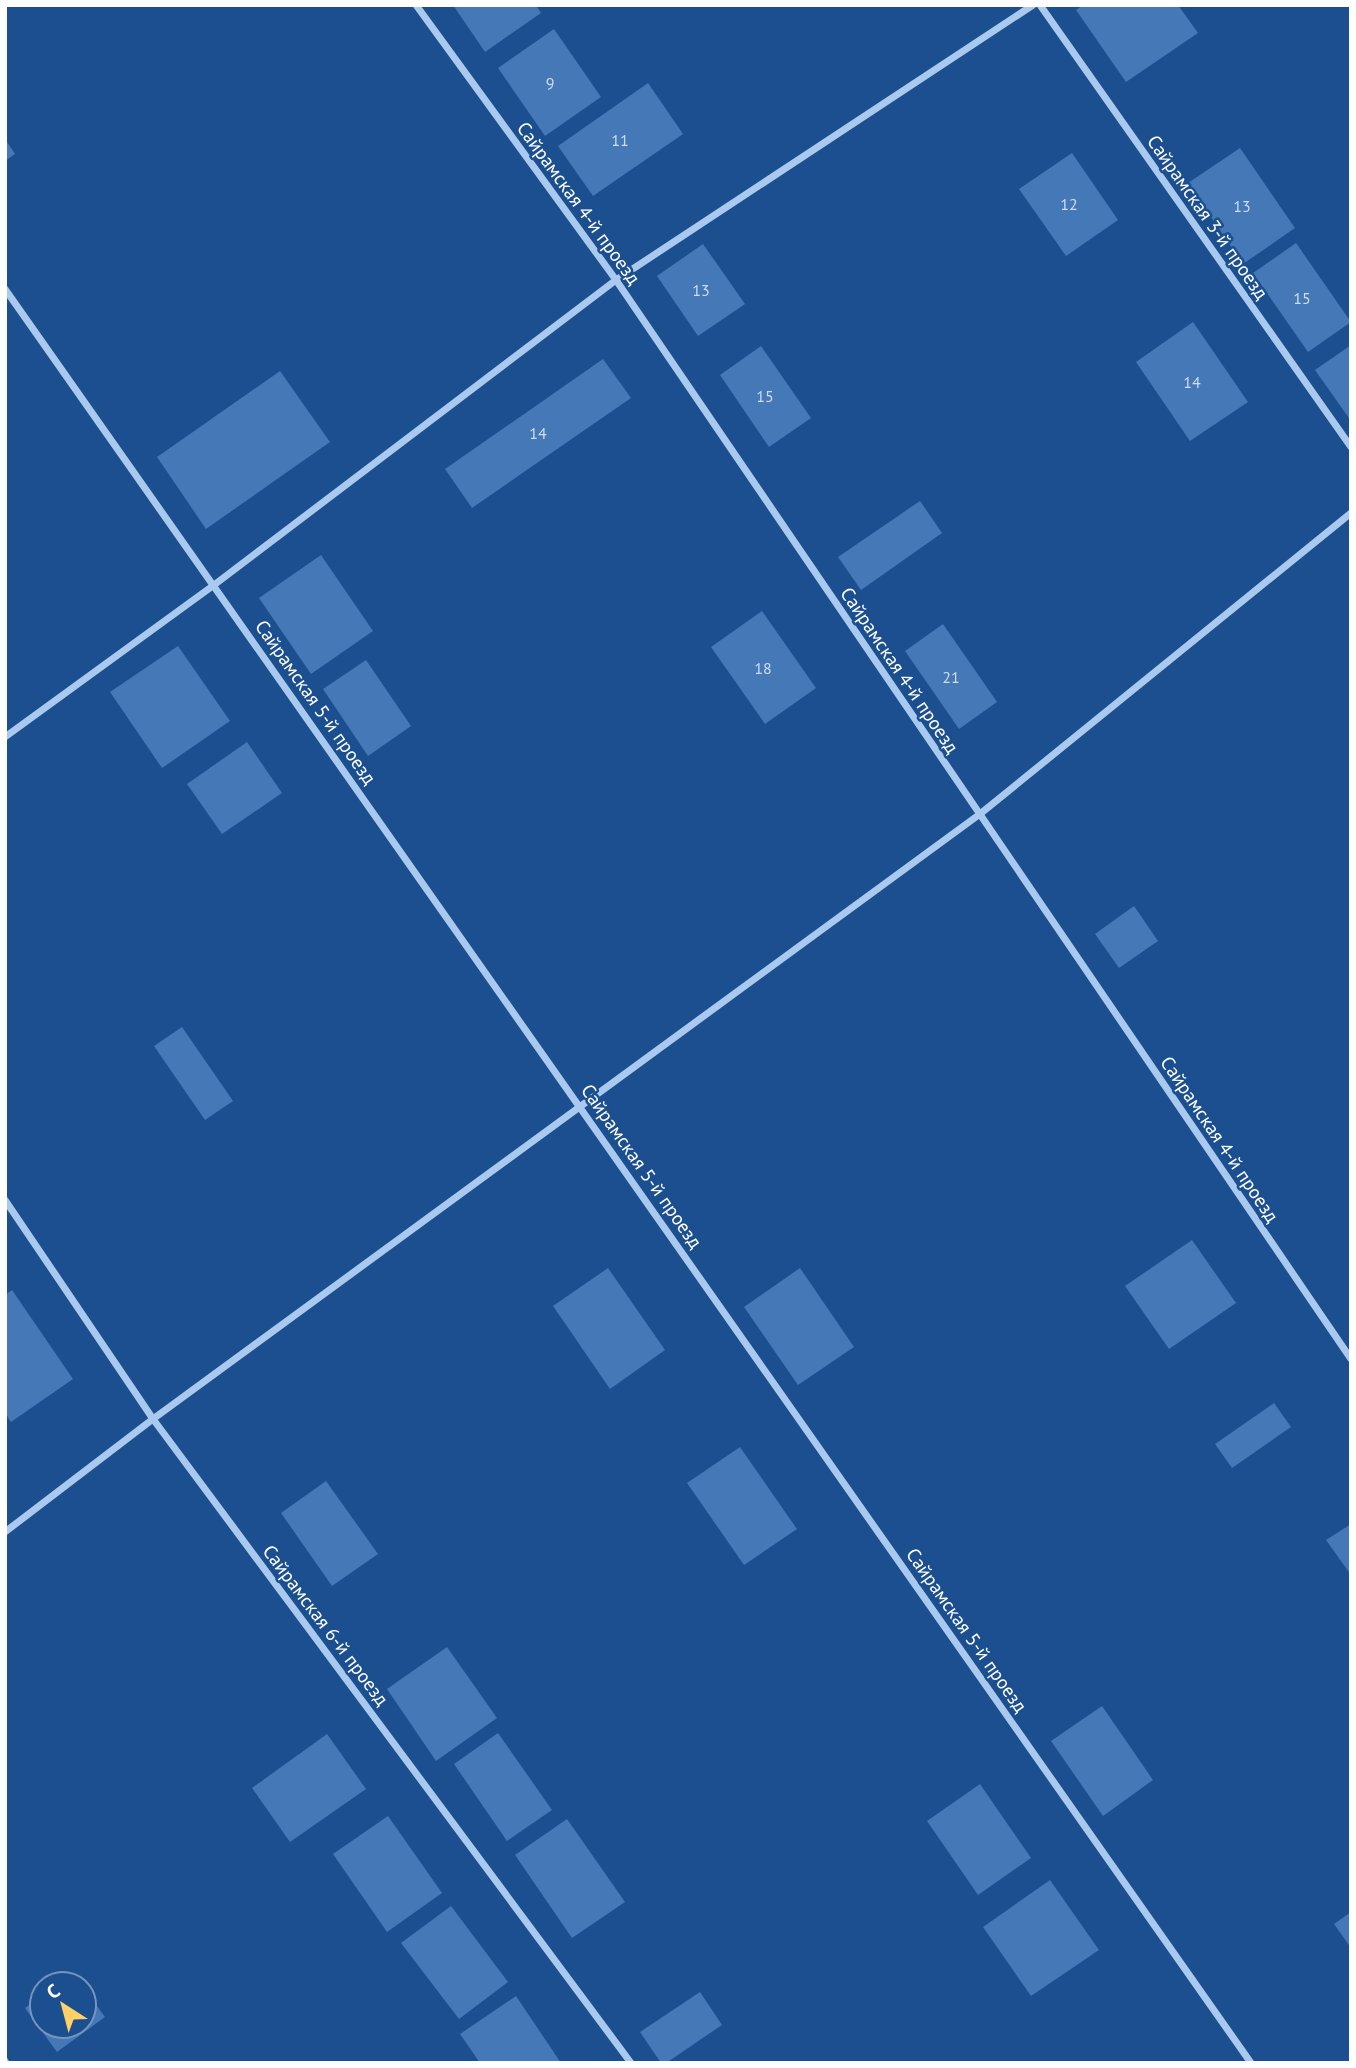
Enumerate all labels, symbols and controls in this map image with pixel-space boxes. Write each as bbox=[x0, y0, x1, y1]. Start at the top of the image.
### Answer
house number: 9 bbox=[546, 73, 554, 93]
street label: Сайрамская 4-й проезд bbox=[512, 117, 646, 289]
house number: 11 bbox=[611, 130, 629, 150]
street label: Сайрамская 3-й проезд bbox=[1142, 130, 1274, 304]
house number: 12 bbox=[1060, 194, 1078, 214]
house number: 13 bbox=[1233, 196, 1251, 216]
house number: 13 bbox=[692, 280, 710, 300]
house number: 15 bbox=[1293, 288, 1311, 308]
house number: 14 bbox=[1183, 372, 1201, 392]
house number: 15 bbox=[756, 386, 774, 406]
house number: 14 bbox=[529, 423, 547, 443]
street label: Сайрамская 4-й проезд bbox=[835, 582, 965, 758]
street label: Сайрамская 5-й проезд bbox=[250, 615, 382, 789]
house number: 18 bbox=[754, 658, 772, 678]
house number: 21 bbox=[942, 667, 960, 687]
street label: Сайрамская 4-й проезд bbox=[1155, 1051, 1285, 1227]
street label: Сайрамская 5-й проезд bbox=[576, 1079, 708, 1253]
street label: Сайрамская 6-й проезд bbox=[258, 1540, 394, 1710]
street label: Сайрамская 5-й проезд bbox=[901, 1543, 1033, 1717]
north arrow bbox=[28, 1970, 98, 2040]
text: С bbox=[42, 1978, 65, 2004]

